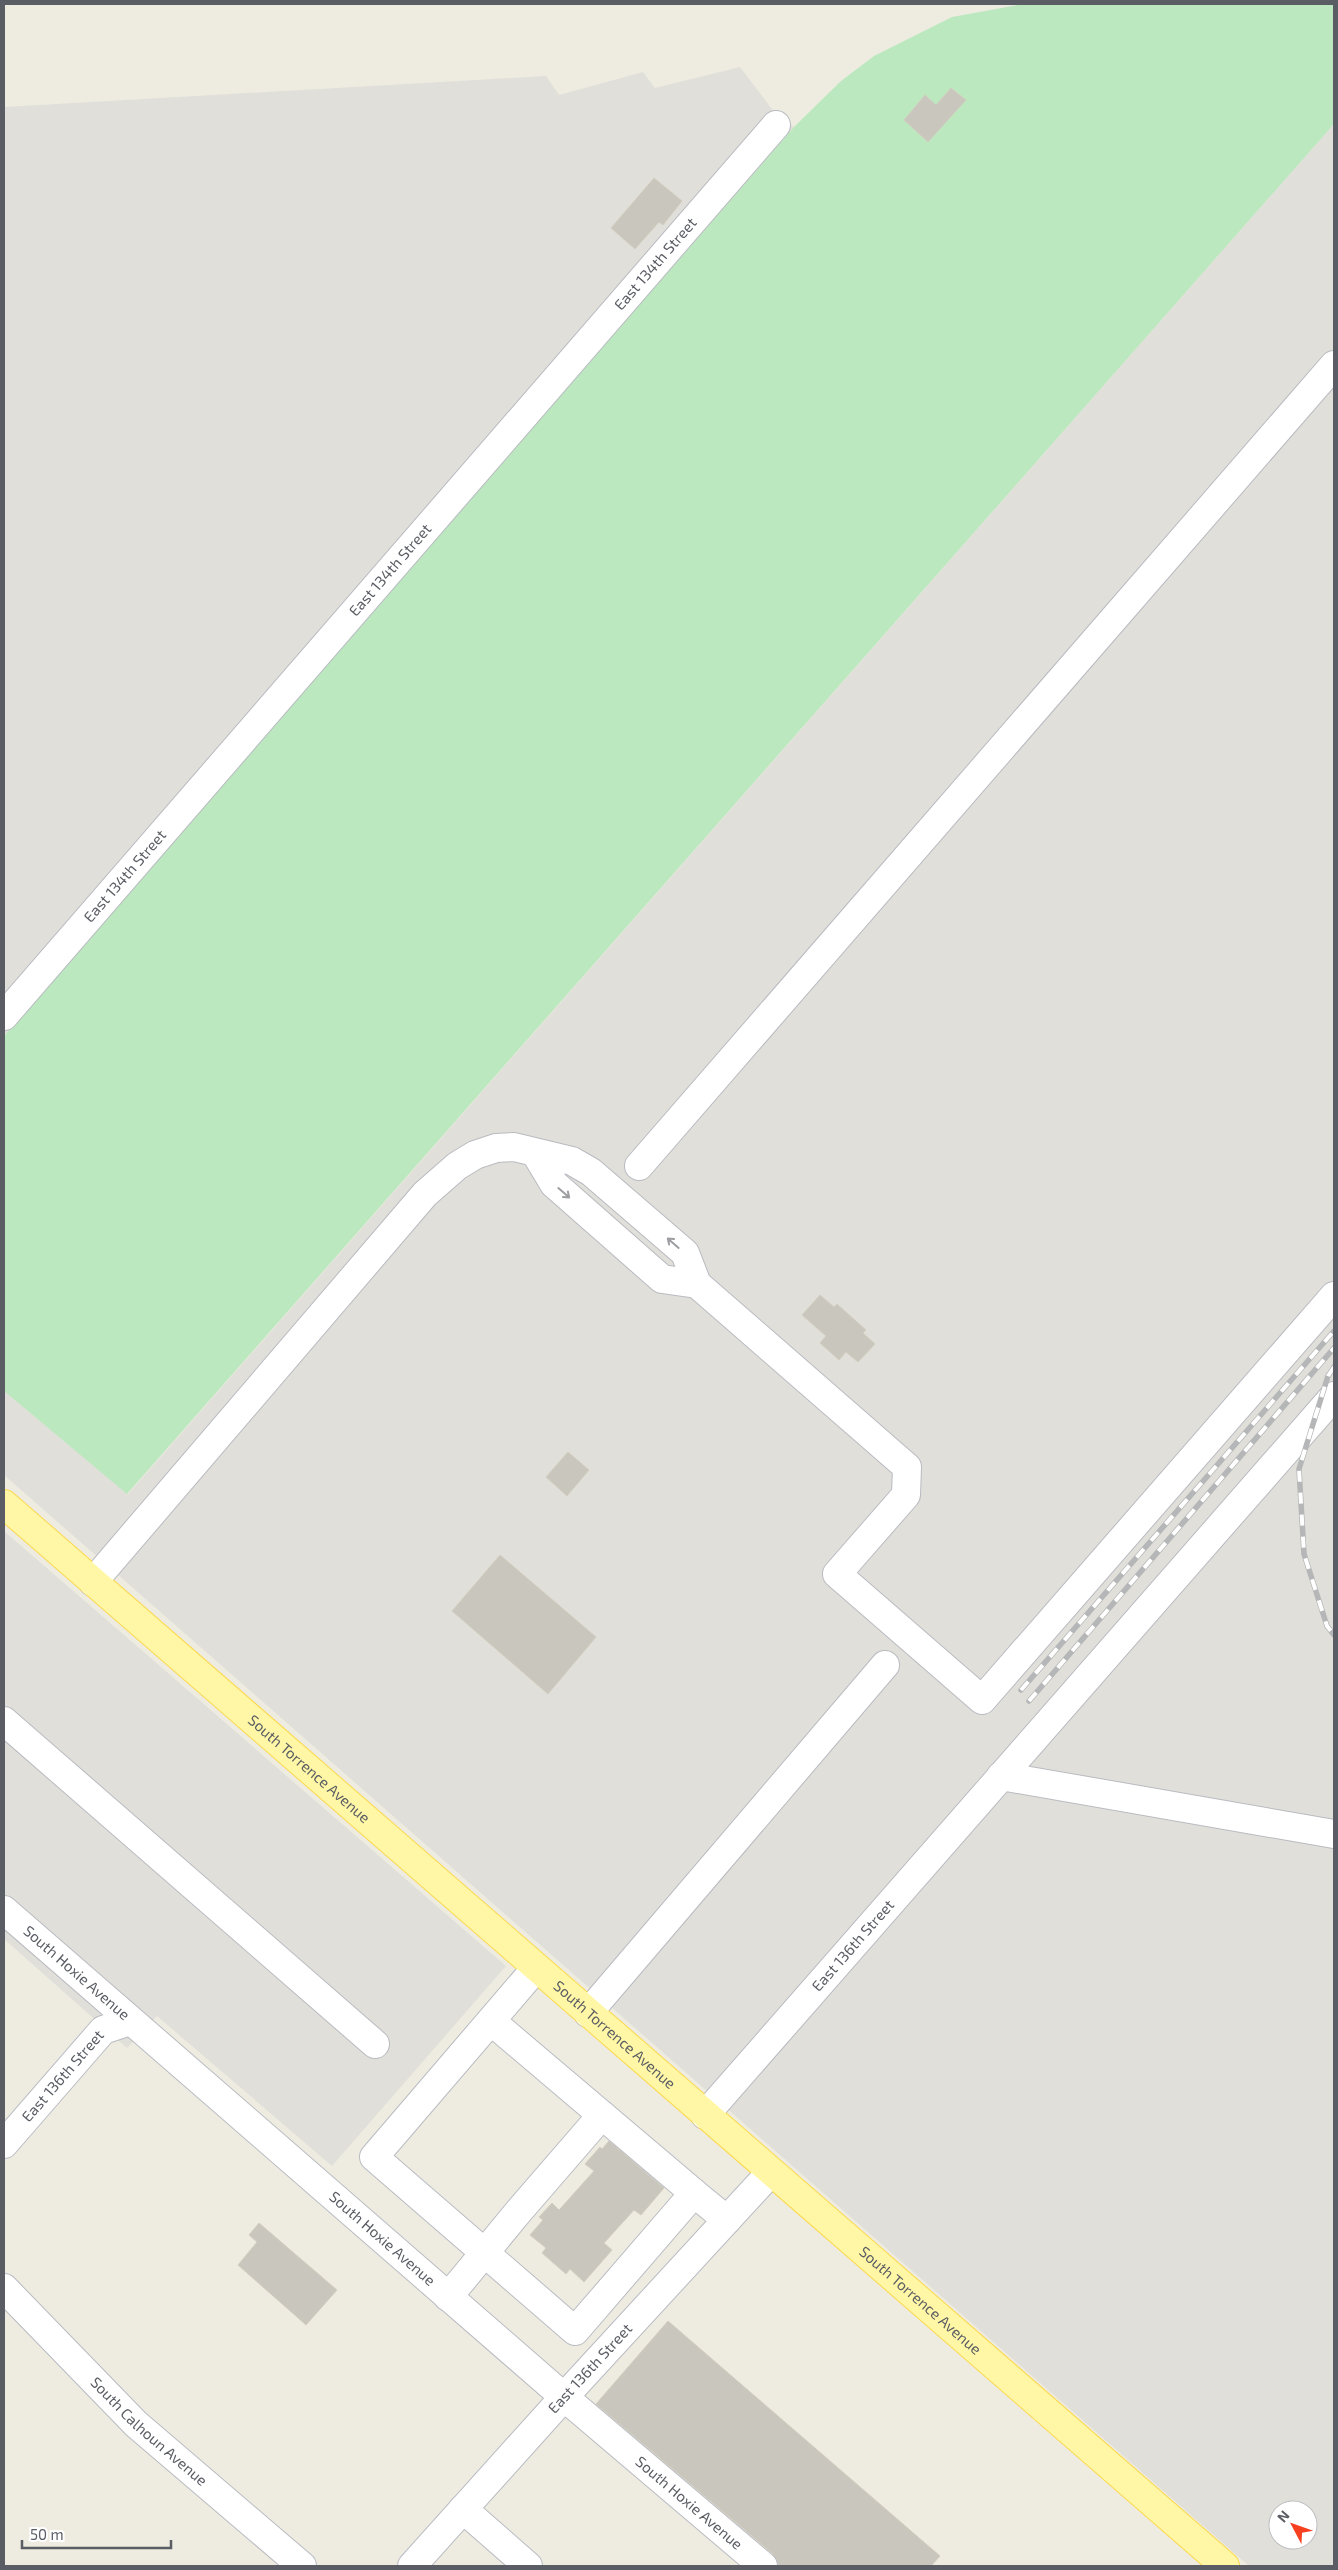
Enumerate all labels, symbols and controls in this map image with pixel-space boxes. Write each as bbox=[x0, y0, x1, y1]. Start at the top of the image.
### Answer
street label: East 134th Street bbox=[610, 213, 700, 313]
street label: East 134th Street bbox=[345, 519, 435, 619]
street label: East 134th Street bbox=[79, 825, 169, 925]
one-way arrow bbox=[558, 1187, 571, 1199]
one-way arrow bbox=[667, 1237, 680, 1249]
street label: South Torrence Avenue bbox=[245, 1710, 374, 1826]
street label: East 136th Street bbox=[807, 1895, 897, 1994]
street label: South Hoxie Avenue bbox=[20, 1921, 134, 2023]
street label: South Torrence Avenue bbox=[550, 1976, 680, 2092]
street label: East 136th Street bbox=[17, 2026, 107, 2125]
street label: South Hoxie Avenue bbox=[326, 2187, 439, 2289]
street label: South Torrence Avenue bbox=[856, 2242, 985, 2358]
street label: East 136th Street bbox=[544, 2319, 635, 2417]
street label: South Calhoun Avenue bbox=[87, 2373, 211, 2489]
street label: South Hoxie Avenue bbox=[632, 2452, 747, 2553]
north arrow bbox=[1268, 2500, 1318, 2550]
text: N bbox=[1273, 2507, 1293, 2526]
scale bar bbox=[22, 2518, 171, 2550]
text: 50 m bbox=[30, 2525, 64, 2543]

